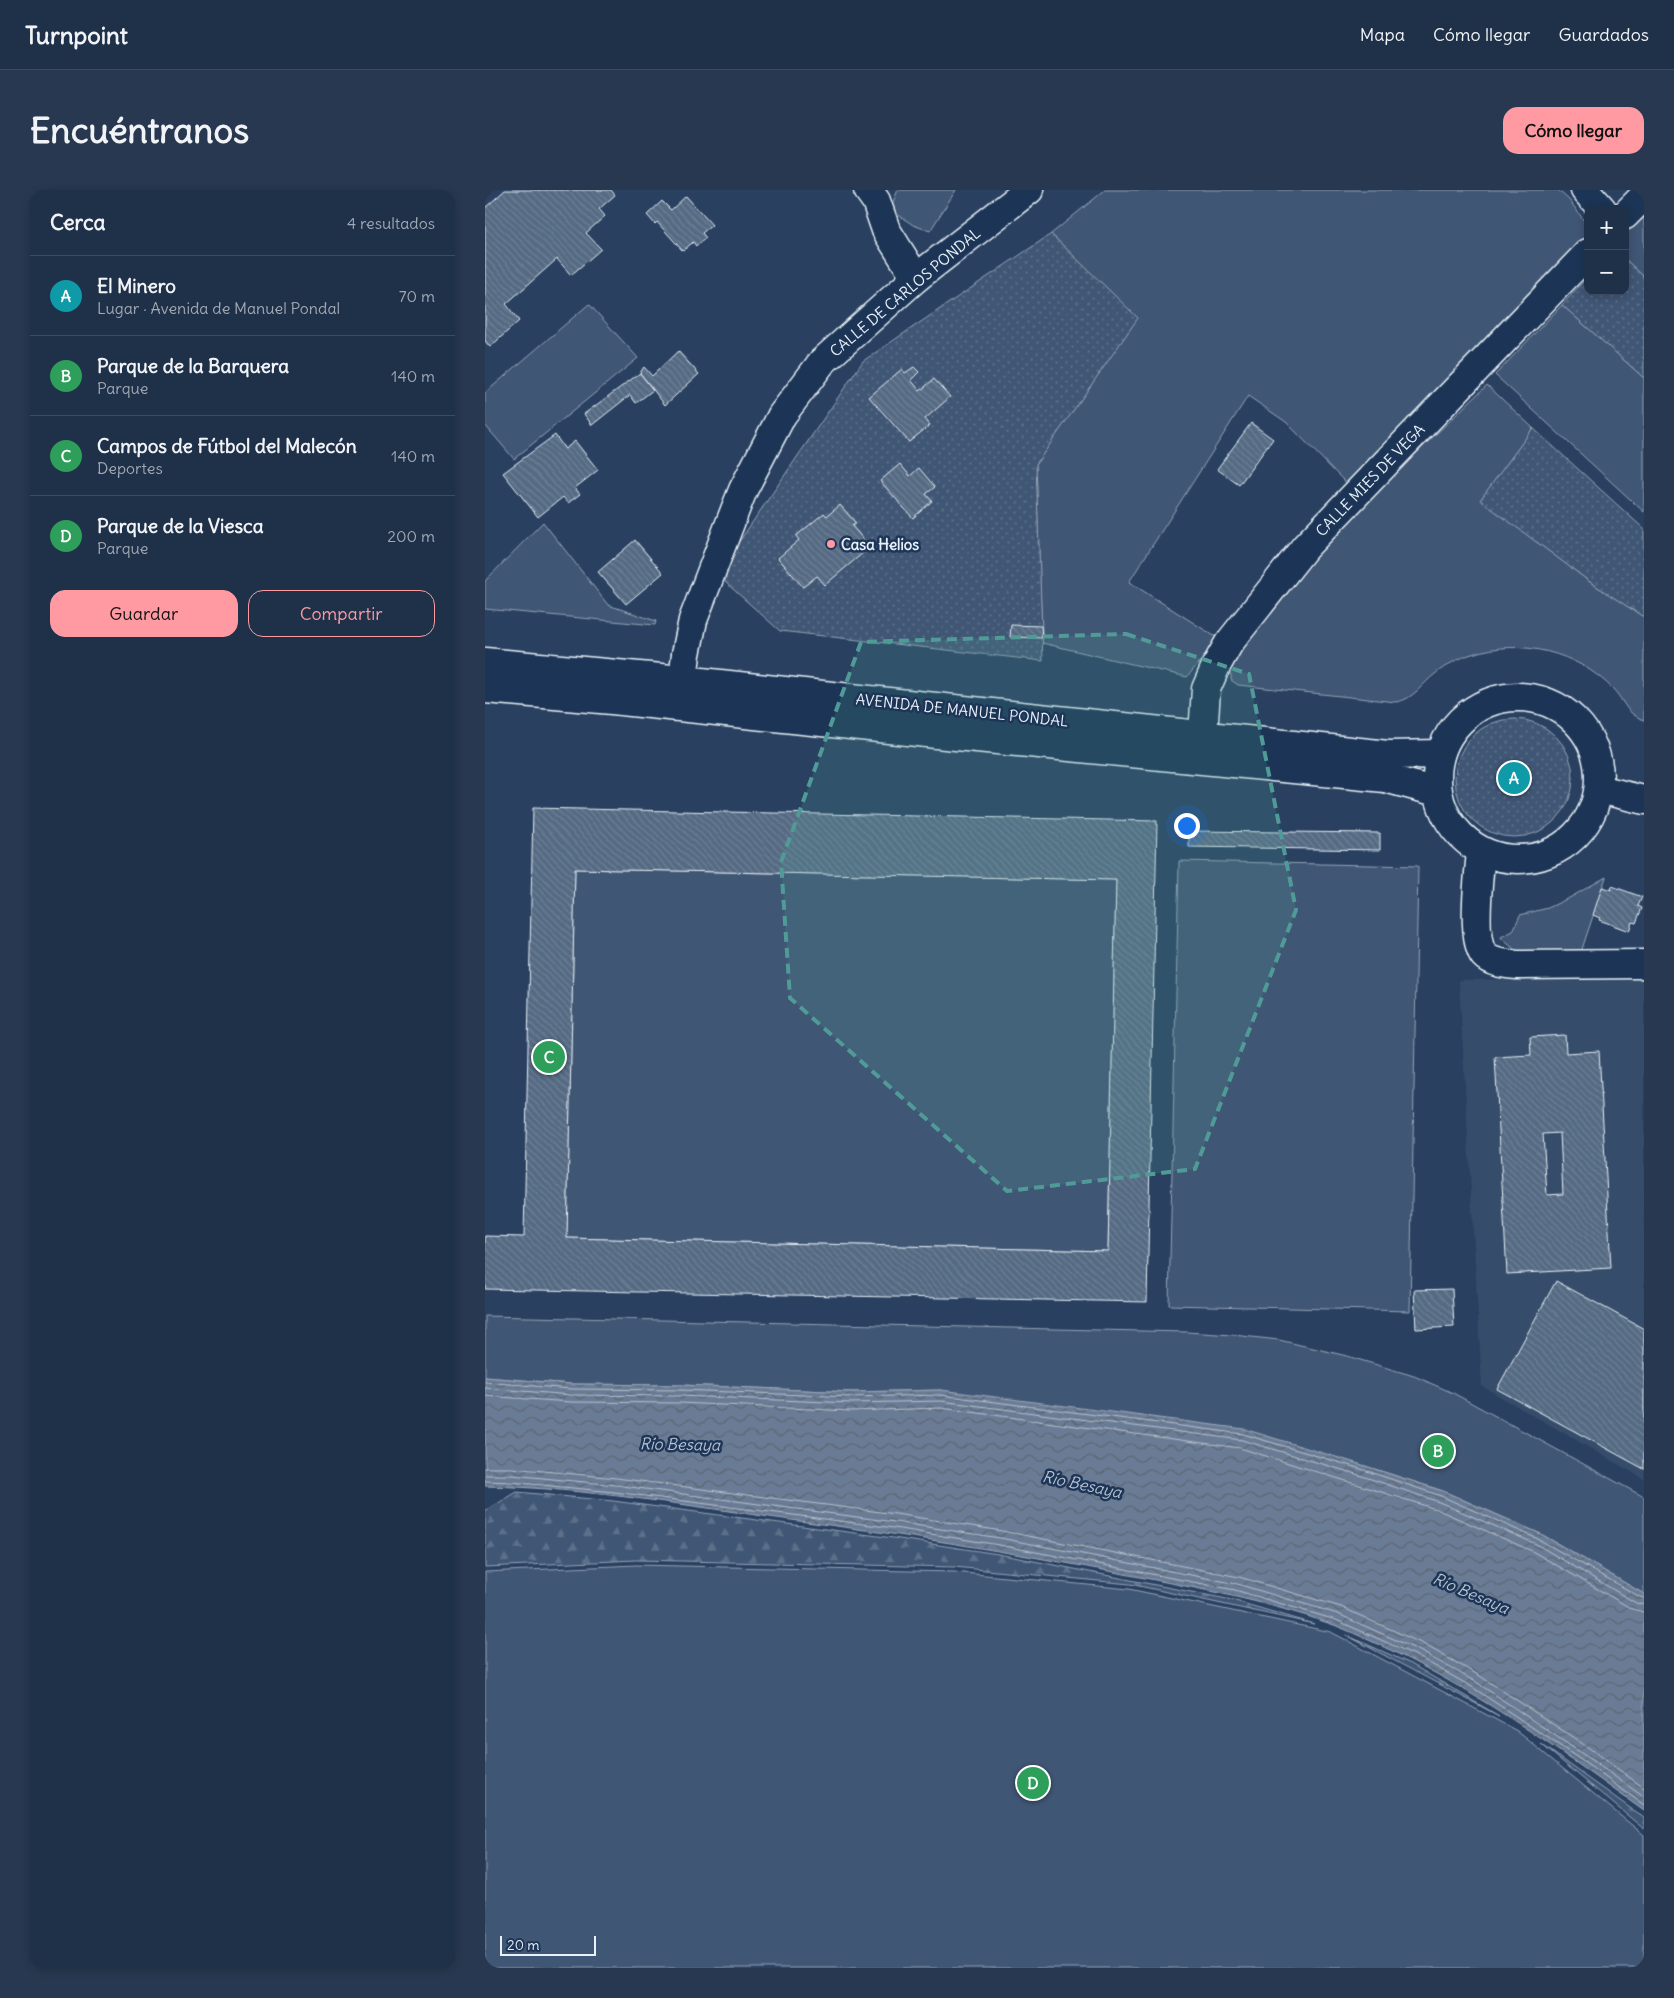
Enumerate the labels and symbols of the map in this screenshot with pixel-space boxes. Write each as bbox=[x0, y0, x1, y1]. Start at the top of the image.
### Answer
street label: CALLE DE CARLOS PONDAL bbox=[826, 223, 984, 361]
street label: CALLE MIES DE VEGA bbox=[1311, 420, 1429, 540]
place label: Casa Helios bbox=[841, 535, 919, 554]
marker: Casa Helios bbox=[825, 538, 837, 550]
street label: AVENIDA DE MANUEL PONDAL bbox=[855, 689, 1069, 731]
pin: A bbox=[1498, 759, 1530, 797]
your location bbox=[1174, 813, 1200, 839]
pin: C bbox=[533, 1038, 565, 1076]
pin: B bbox=[1422, 1432, 1454, 1470]
water label: Río Besaya bbox=[640, 1433, 721, 1455]
water label: Río Besaya bbox=[1041, 1466, 1124, 1502]
water label: Río Besaya bbox=[1430, 1568, 1513, 1618]
pin: D bbox=[1017, 1764, 1049, 1802]
scale bar bbox=[500, 1933, 596, 1956]

